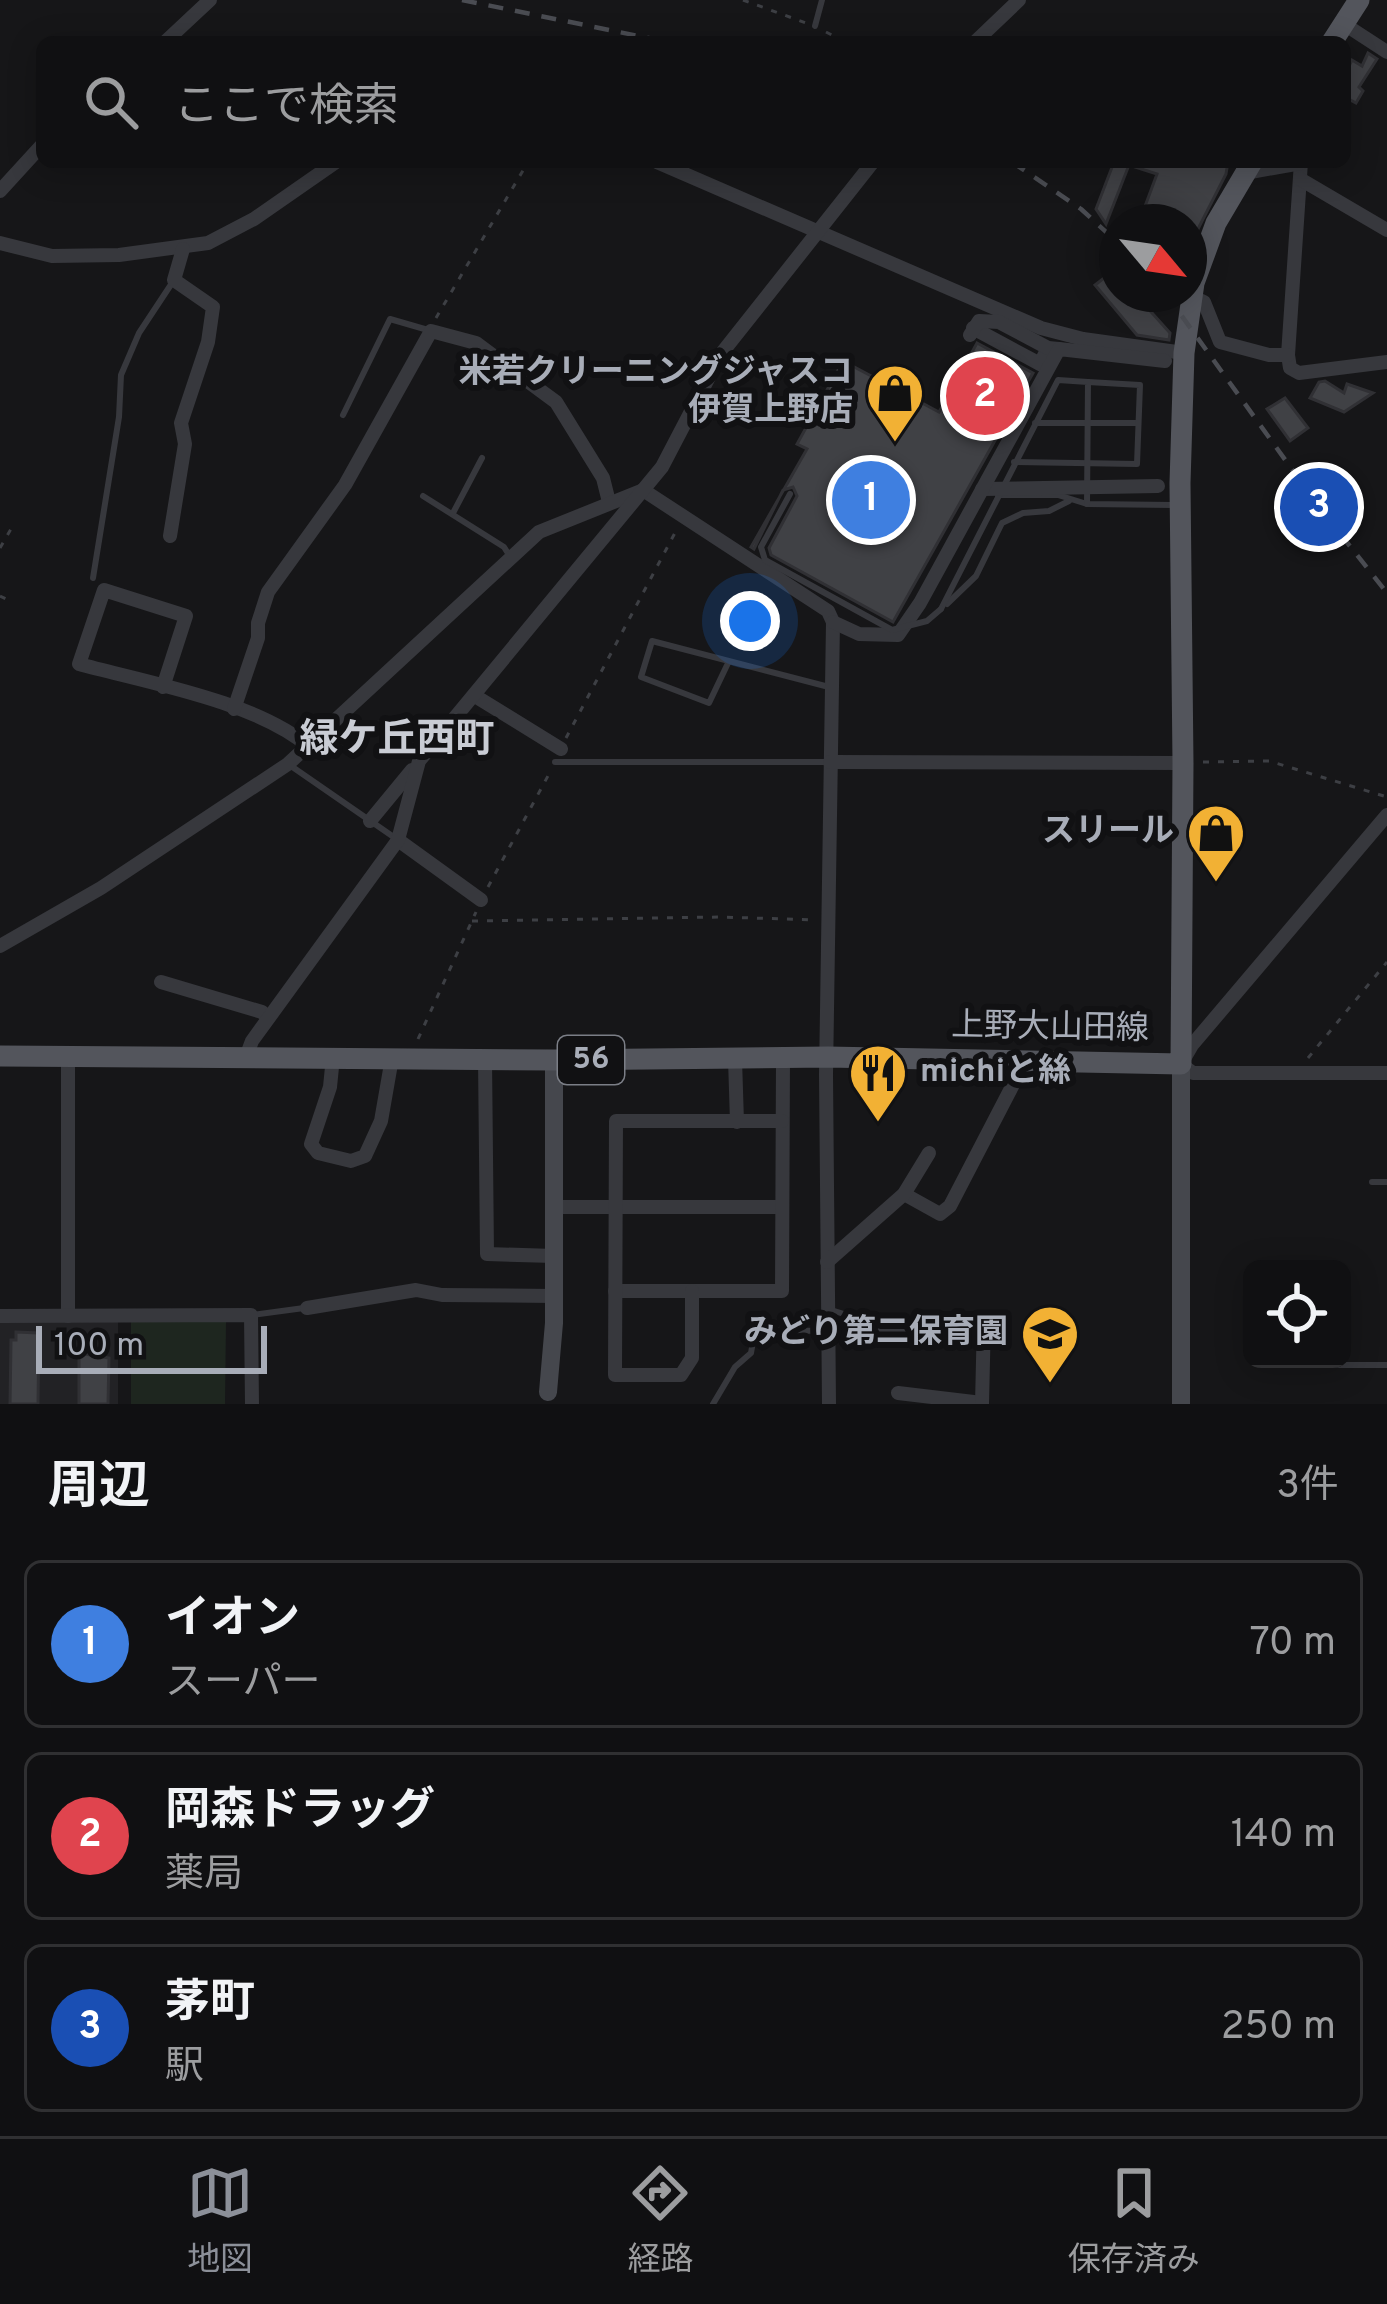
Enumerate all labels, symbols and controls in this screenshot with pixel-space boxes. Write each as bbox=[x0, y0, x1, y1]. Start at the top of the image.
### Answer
search box bbox=[36, 36, 1351, 168]
icon: search bbox=[78, 69, 144, 135]
text: ここで検索 bbox=[174, 80, 399, 137]
north arrow bbox=[1099, 204, 1207, 312]
pin: 2 bbox=[946, 351, 1024, 441]
place label: 米若クリーニングジャスコ 伊賀上野店 bbox=[459, 353, 853, 433]
shop icon: 米若クリーニングジャスコ 伊賀上野店 bbox=[864, 362, 926, 444]
pin: 1 bbox=[832, 455, 910, 545]
pin: 3 bbox=[1280, 462, 1358, 552]
your location bbox=[720, 591, 780, 651]
district label: 緑ケ丘西町 bbox=[299, 717, 495, 766]
shop icon: スリール bbox=[1185, 802, 1247, 884]
place label: スリール bbox=[1042, 812, 1174, 854]
street label: 上野大山田線 bbox=[951, 1006, 1149, 1052]
road number: 56 bbox=[558, 1036, 624, 1084]
restaurant icon: michiと絲 bbox=[847, 1042, 909, 1124]
place label: michiと絲 bbox=[920, 1052, 1071, 1094]
map controls bbox=[1243, 1260, 1351, 1368]
button: locate bbox=[1243, 1260, 1351, 1368]
school or university icon: みどり第二保育園 bbox=[1019, 1303, 1081, 1385]
place label: みどり第二保育園 bbox=[744, 1313, 1008, 1355]
scale bar bbox=[36, 1320, 267, 1373]
text: 100 m bbox=[54, 1326, 144, 1368]
text: 周辺 bbox=[48, 1457, 150, 1522]
text: 3件 bbox=[1277, 1463, 1339, 1512]
text: イオン bbox=[165, 1592, 300, 1649]
text: 1 bbox=[82, 1620, 98, 1669]
text: 70 m bbox=[1250, 1620, 1336, 1669]
text: スーパー bbox=[165, 1660, 321, 1709]
text: 岡森ドラッグ bbox=[165, 1784, 435, 1841]
text: 2 bbox=[78, 1812, 102, 1861]
text: 140 m bbox=[1231, 1812, 1336, 1861]
text: 薬局 bbox=[165, 1852, 243, 1901]
text: 茅町 bbox=[165, 1976, 255, 2033]
text: 3 bbox=[78, 2004, 102, 2053]
text: 250 m bbox=[1221, 2004, 1336, 2053]
text: 駅 bbox=[165, 2044, 204, 2093]
tab: 地図 bbox=[187, 2160, 253, 2283]
tab: 経路 bbox=[627, 2160, 693, 2283]
tab: 保存済み bbox=[1068, 2160, 1200, 2283]

